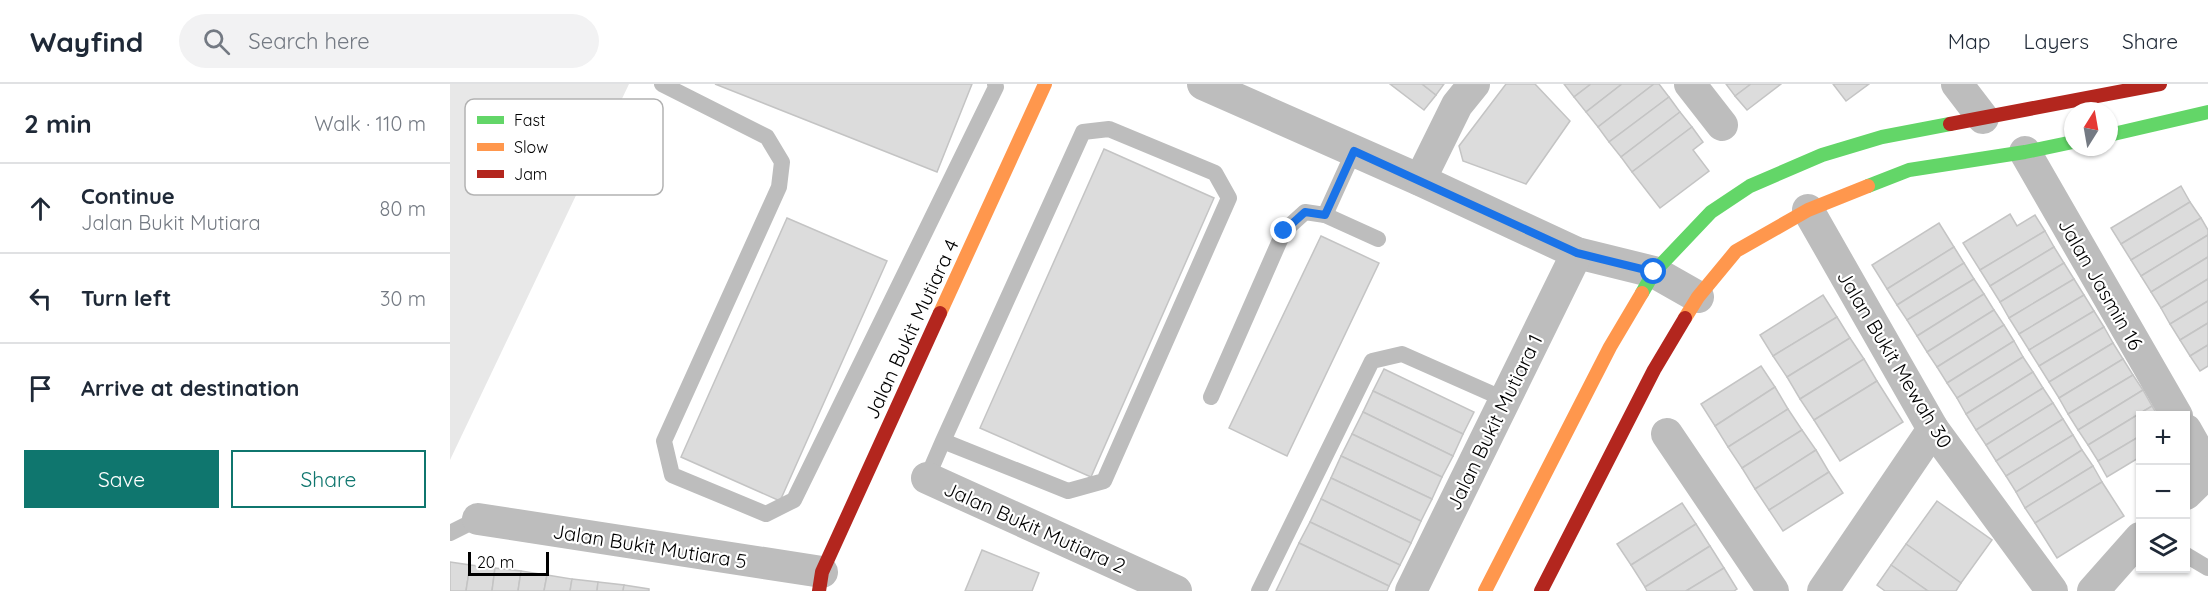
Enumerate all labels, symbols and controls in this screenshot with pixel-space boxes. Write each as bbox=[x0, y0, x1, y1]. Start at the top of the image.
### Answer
search box bbox=[179, 14, 599, 68]
text: Wayfind bbox=[30, 24, 143, 59]
icon: search bbox=[200, 25, 233, 58]
text: Search here bbox=[248, 27, 370, 55]
text: Map bbox=[1948, 28, 1991, 54]
text: Layers bbox=[2024, 28, 2089, 54]
text: Share bbox=[2122, 28, 2178, 54]
legend bbox=[465, 99, 663, 195]
north arrow bbox=[2064, 102, 2118, 156]
text: 2 min bbox=[24, 107, 92, 140]
text: Fast bbox=[514, 110, 545, 130]
text: Walk · 110 m bbox=[314, 111, 426, 136]
text: Slow bbox=[514, 137, 548, 157]
text: Jam bbox=[514, 164, 547, 184]
text: Continue bbox=[81, 182, 175, 210]
icon: ahead bbox=[24, 192, 57, 225]
text: 80 m bbox=[380, 196, 426, 221]
text: Jalan Bukit Mutiara bbox=[81, 210, 261, 235]
street label: Jalan Jasmin 16 bbox=[2053, 214, 2149, 355]
route end bbox=[1270, 217, 1296, 243]
street label: Jalan Bukit Mutiara 4 bbox=[858, 235, 964, 423]
route start bbox=[1640, 258, 1666, 284]
street label: Jalan Bukit Mewah 30 bbox=[1832, 265, 1958, 453]
icon: left bbox=[24, 282, 57, 315]
text: Turn left bbox=[81, 284, 171, 312]
text: 30 m bbox=[380, 286, 426, 311]
street label: Jalan Bukit Mutiara 1 bbox=[1441, 330, 1547, 514]
icon: arrive bbox=[24, 372, 57, 405]
text: Arrive at destination bbox=[81, 374, 299, 402]
map controls bbox=[2136, 411, 2190, 573]
button: + bbox=[2136, 411, 2190, 465]
button: Save bbox=[24, 450, 219, 508]
button: Share bbox=[231, 450, 426, 508]
button: − bbox=[2136, 465, 2190, 519]
street label: Jalan Bukit Mutiara 2 bbox=[940, 476, 1130, 578]
street label: Jalan Bukit Mutiara 5 bbox=[551, 518, 749, 574]
button: layers bbox=[2136, 519, 2190, 573]
scale bar bbox=[468, 549, 549, 576]
text: 20 m bbox=[477, 552, 514, 572]

